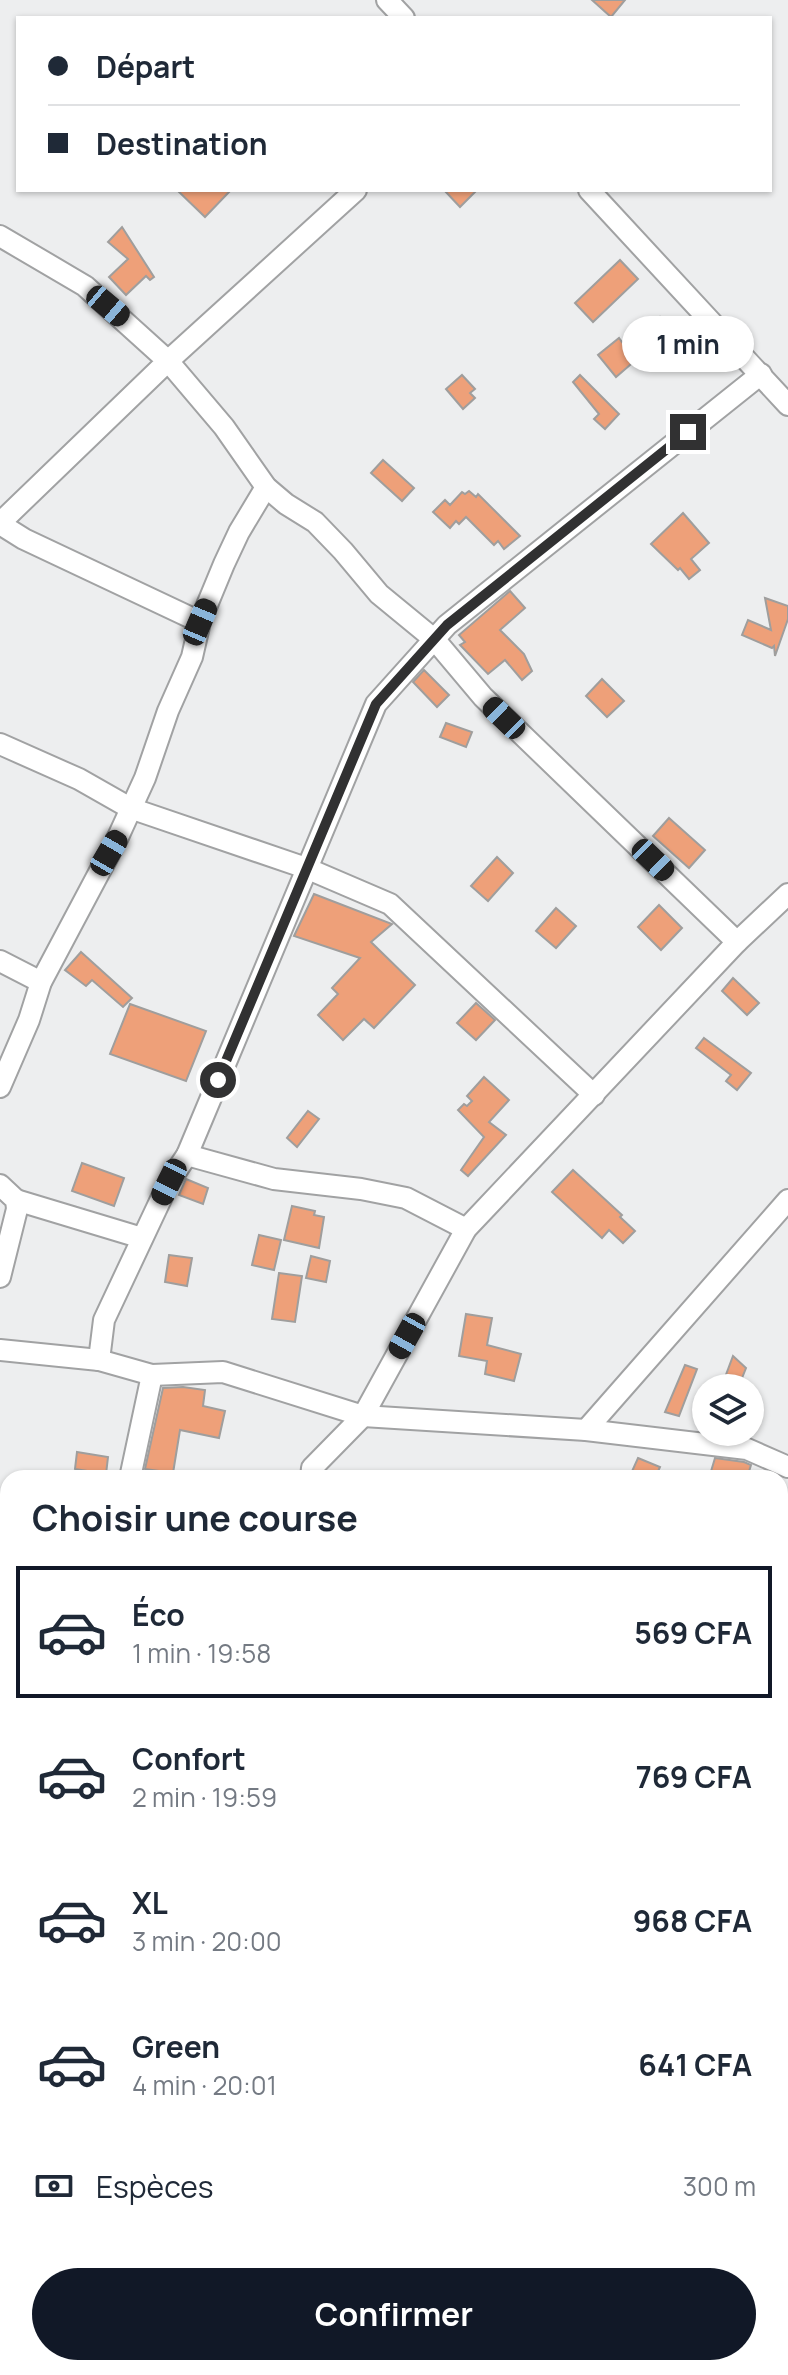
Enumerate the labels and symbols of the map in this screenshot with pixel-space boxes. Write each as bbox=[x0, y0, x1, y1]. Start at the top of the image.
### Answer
car bbox=[82, 281, 134, 331]
callout: 1 min bbox=[622, 316, 754, 372]
route end bbox=[670, 414, 706, 450]
car bbox=[180, 595, 220, 649]
car bbox=[478, 693, 530, 743]
car bbox=[87, 826, 131, 880]
car bbox=[627, 835, 679, 885]
route start bbox=[200, 1062, 236, 1098]
car bbox=[148, 1155, 190, 1209]
car bbox=[385, 1309, 429, 1363]

